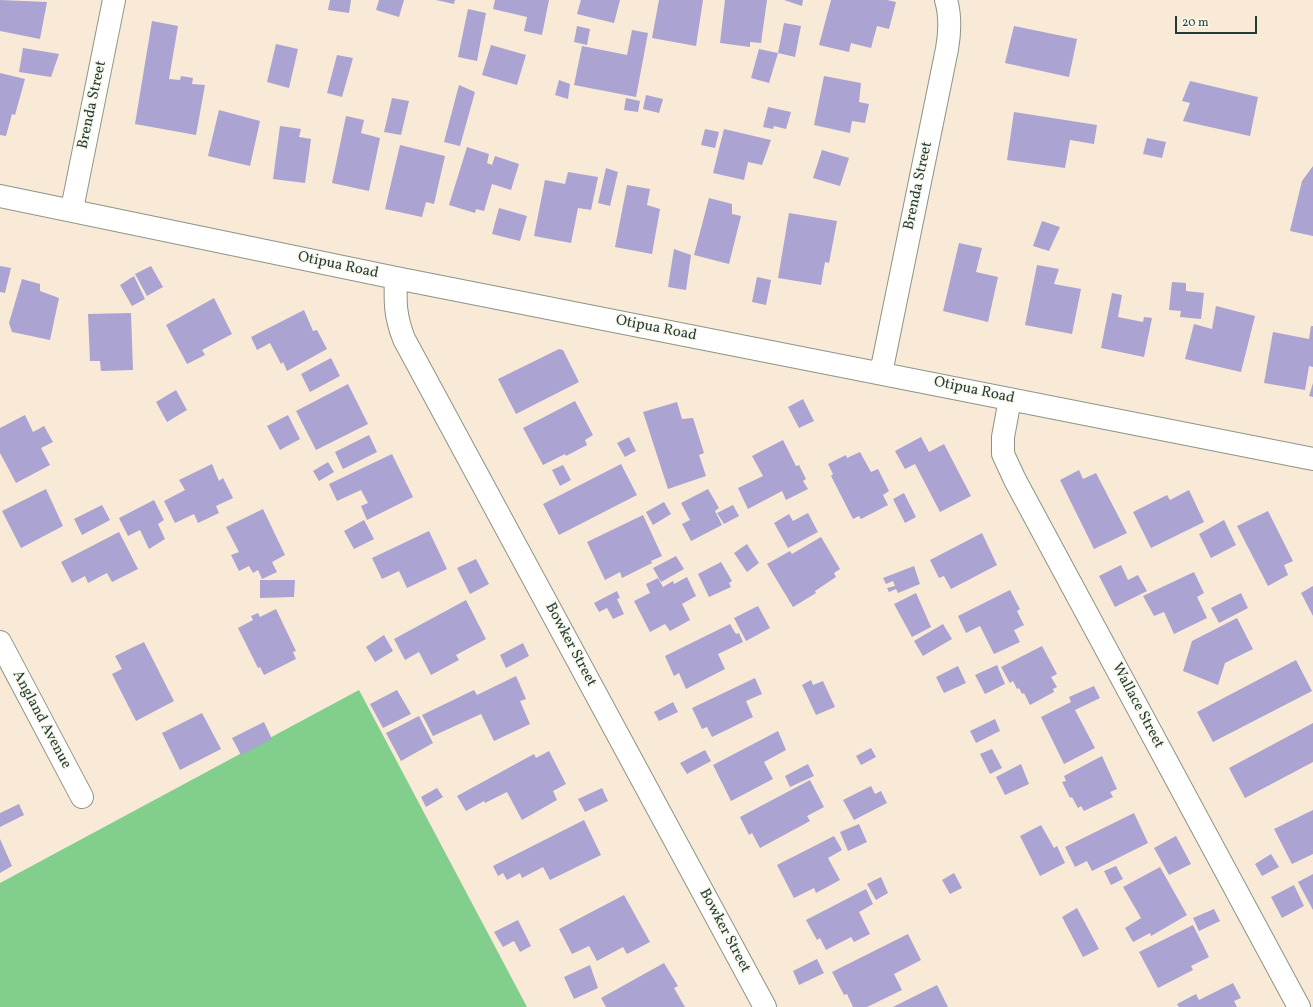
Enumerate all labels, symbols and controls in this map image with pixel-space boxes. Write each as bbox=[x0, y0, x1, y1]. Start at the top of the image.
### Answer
scale bar bbox=[1177, 8, 1259, 34]
text: 20 m bbox=[1182, 15, 1209, 31]
street label: Brenda Street bbox=[75, 59, 111, 151]
street label: Brenda Street bbox=[901, 140, 937, 232]
street label: Otipua Road bbox=[296, 249, 380, 283]
street label: Otipua Road bbox=[614, 312, 698, 346]
street label: Otipua Road bbox=[932, 374, 1016, 408]
street label: Bowker Street bbox=[540, 600, 600, 690]
street label: Wallace Street bbox=[1107, 660, 1167, 752]
street label: Angland Avenue bbox=[8, 668, 74, 772]
street label: Bowker Street bbox=[694, 886, 754, 976]

